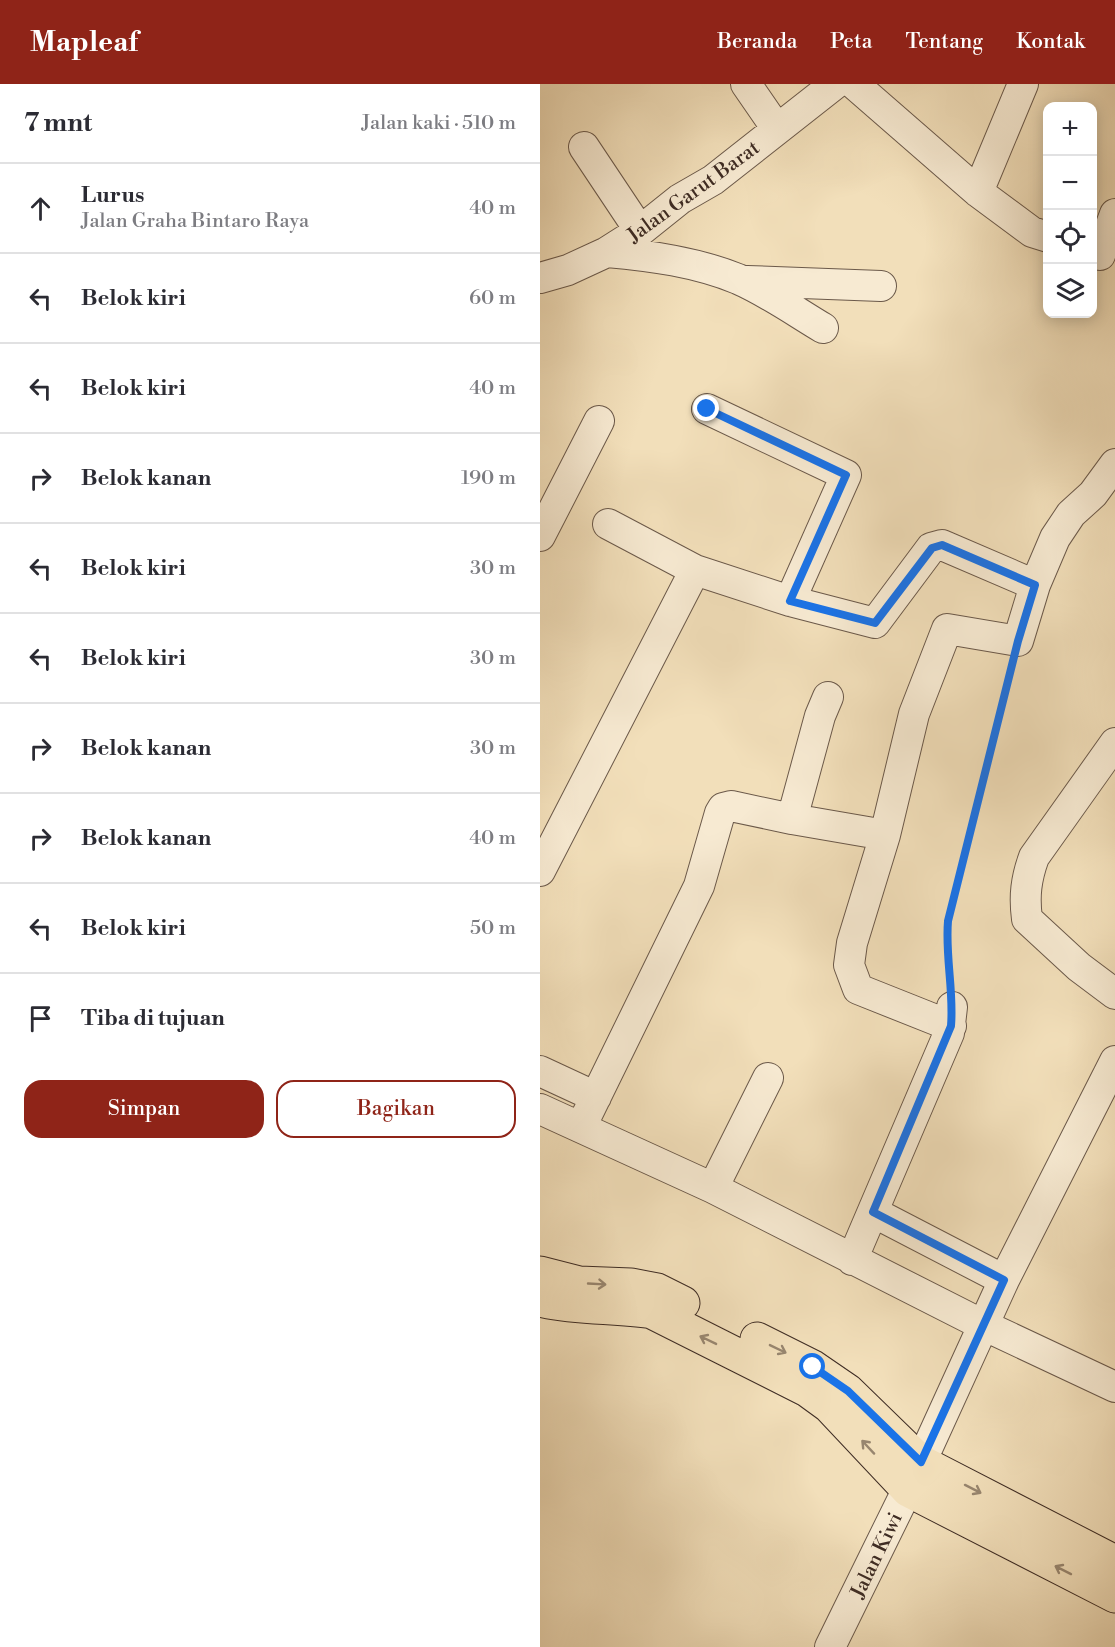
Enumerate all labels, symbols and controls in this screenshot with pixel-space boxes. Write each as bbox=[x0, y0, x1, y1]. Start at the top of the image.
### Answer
text: Mapleaf bbox=[30, 25, 138, 60]
text: Beranda bbox=[717, 29, 797, 55]
text: Peta bbox=[830, 29, 872, 55]
text: Tentang bbox=[905, 29, 983, 55]
text: Kontak bbox=[1016, 29, 1085, 55]
map controls bbox=[1043, 102, 1097, 318]
button: + bbox=[1043, 102, 1097, 156]
text: 7 mnt bbox=[24, 107, 92, 139]
text: Jalan kaki · 510 m bbox=[362, 111, 516, 136]
street label: Jalan Garut Barat bbox=[622, 136, 765, 249]
button: − bbox=[1043, 156, 1097, 210]
text: Lurus bbox=[81, 182, 144, 209]
icon: ahead bbox=[24, 192, 57, 225]
text: 40 m bbox=[469, 196, 516, 221]
text: Jalan Graha Bintaro Raya bbox=[81, 209, 309, 234]
button: locate bbox=[1043, 210, 1097, 264]
button: layers bbox=[1043, 264, 1097, 318]
icon: left bbox=[24, 282, 57, 315]
text: Belok kiri bbox=[81, 285, 186, 312]
text: 60 m bbox=[469, 286, 516, 311]
icon: left bbox=[24, 372, 57, 405]
text: Belok kiri bbox=[81, 375, 186, 402]
text: 40 m bbox=[469, 376, 516, 401]
route end bbox=[693, 395, 719, 421]
icon: right bbox=[24, 462, 57, 495]
text: Belok kanan bbox=[81, 465, 211, 492]
text: 190 m bbox=[461, 466, 516, 491]
icon: left bbox=[24, 552, 57, 585]
text: Belok kiri bbox=[81, 555, 186, 582]
text: 30 m bbox=[470, 556, 516, 581]
icon: left bbox=[24, 642, 57, 675]
text: Belok kiri bbox=[81, 645, 186, 672]
text: 30 m bbox=[470, 646, 516, 671]
icon: right bbox=[24, 732, 57, 765]
text: Belok kanan bbox=[81, 735, 211, 762]
text: 30 m bbox=[470, 736, 516, 761]
icon: right bbox=[24, 822, 57, 855]
text: Belok kanan bbox=[81, 825, 211, 852]
text: 40 m bbox=[469, 826, 516, 851]
icon: left bbox=[24, 912, 57, 945]
text: Belok kiri bbox=[81, 915, 186, 942]
text: 50 m bbox=[470, 916, 516, 941]
icon: arrive bbox=[24, 1002, 57, 1035]
text: Tiba di tujuan bbox=[81, 1005, 225, 1032]
button: Simpan bbox=[24, 1080, 264, 1138]
button: Bagikan bbox=[276, 1080, 516, 1138]
one-way arrow bbox=[587, 1279, 607, 1290]
one-way arrow bbox=[699, 1334, 717, 1345]
one-way arrow bbox=[768, 1344, 786, 1356]
route start bbox=[799, 1353, 825, 1379]
one-way arrow bbox=[861, 1440, 875, 1455]
one-way arrow bbox=[964, 1484, 982, 1495]
street label: Jalan Kiwi bbox=[845, 1508, 909, 1603]
one-way arrow bbox=[1054, 1563, 1072, 1575]

